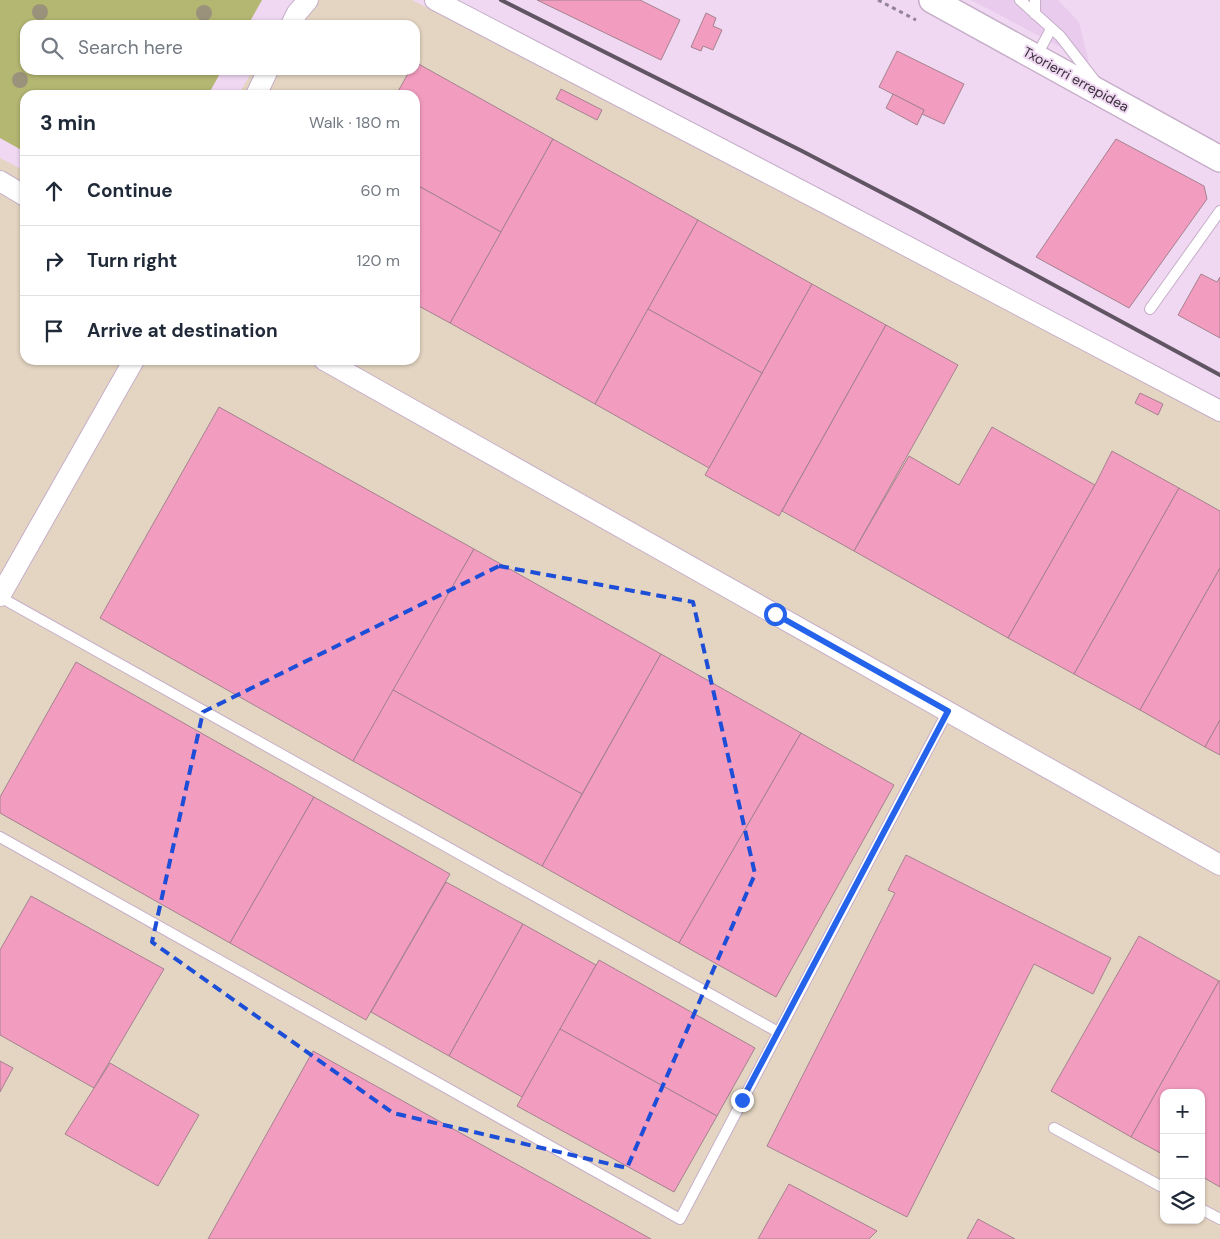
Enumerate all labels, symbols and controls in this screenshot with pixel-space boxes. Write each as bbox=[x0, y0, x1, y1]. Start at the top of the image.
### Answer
search box bbox=[20, 20, 420, 75]
icon: search bbox=[38, 34, 66, 62]
text: Search here bbox=[78, 35, 183, 60]
street label: Txorierri errepidea bbox=[1020, 42, 1132, 116]
text: 3 min bbox=[40, 109, 96, 137]
text: Walk · 180 m bbox=[309, 112, 400, 133]
icon: ahead bbox=[40, 177, 68, 205]
text: Continue bbox=[87, 178, 173, 203]
text: 60 m bbox=[360, 180, 400, 201]
icon: right bbox=[40, 247, 68, 275]
text: Turn right bbox=[87, 248, 177, 273]
text: 120 m bbox=[356, 250, 400, 271]
icon: arrive bbox=[40, 317, 68, 345]
text: Arrive at destination bbox=[87, 318, 278, 343]
route start bbox=[764, 603, 787, 626]
route end bbox=[731, 1089, 754, 1112]
map controls bbox=[1160, 1089, 1205, 1224]
button: + bbox=[1160, 1089, 1205, 1134]
button: − bbox=[1160, 1134, 1205, 1179]
button: layers bbox=[1160, 1179, 1205, 1224]

